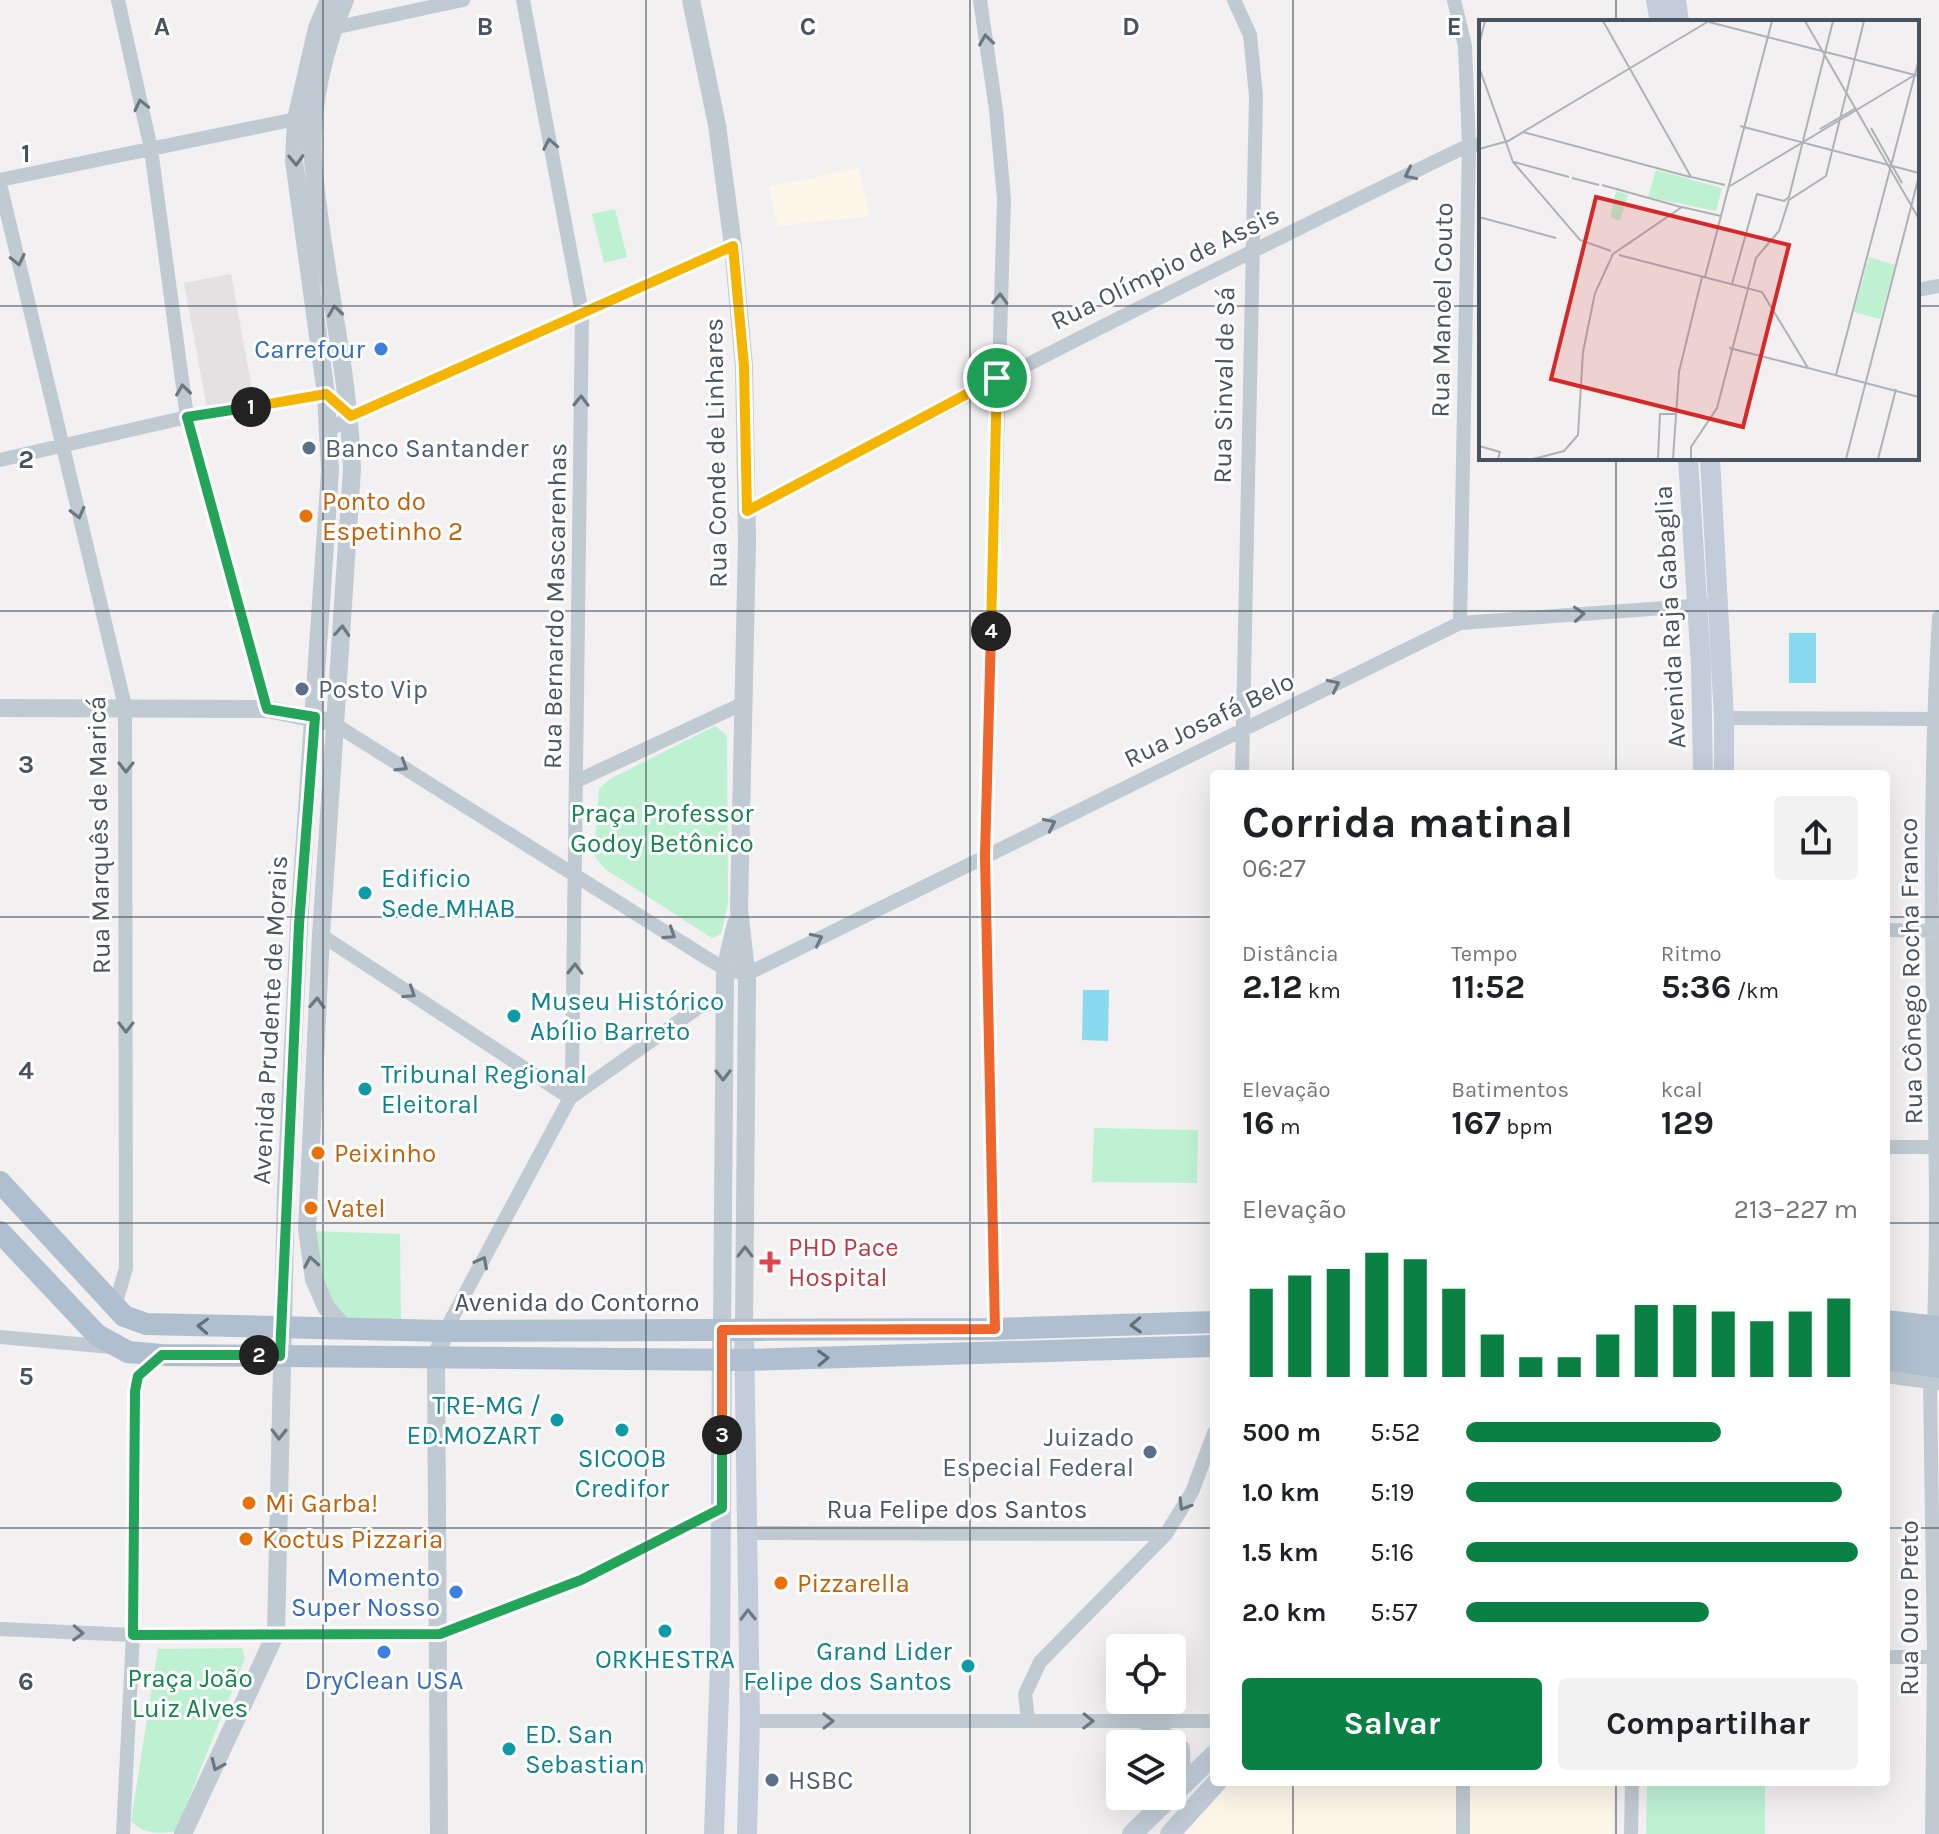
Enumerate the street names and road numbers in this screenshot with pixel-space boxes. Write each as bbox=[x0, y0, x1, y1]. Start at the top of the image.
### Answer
street label: Rua Olímpio de Assis bbox=[1046, 199, 1284, 337]
street label: Rua Manoel Couto bbox=[1425, 202, 1459, 418]
street label: Rua Sinval de Sá bbox=[1207, 286, 1241, 484]
street label: Rua Conde de Linhares bbox=[698, 318, 734, 588]
street label: Rua Bernardo Mascarenhas bbox=[537, 443, 573, 769]
street label: Avenida Raja Gabaglia bbox=[1648, 484, 1692, 750]
street label: Rua Josafá Belo bbox=[1119, 665, 1299, 775]
street label: Rua Marquês de Maricá bbox=[81, 696, 117, 974]
street label: Rua Cônego Rocha Franco bbox=[1893, 817, 1929, 1125]
street label: Avenida Prudente de Morais bbox=[246, 855, 294, 1185]
street label: Avenida do Contorno bbox=[454, 1287, 700, 1318]
street label: Rua Felipe dos Santos bbox=[827, 1494, 1087, 1525]
street label: Rua Ouro Preto bbox=[1894, 1520, 1925, 1696]

